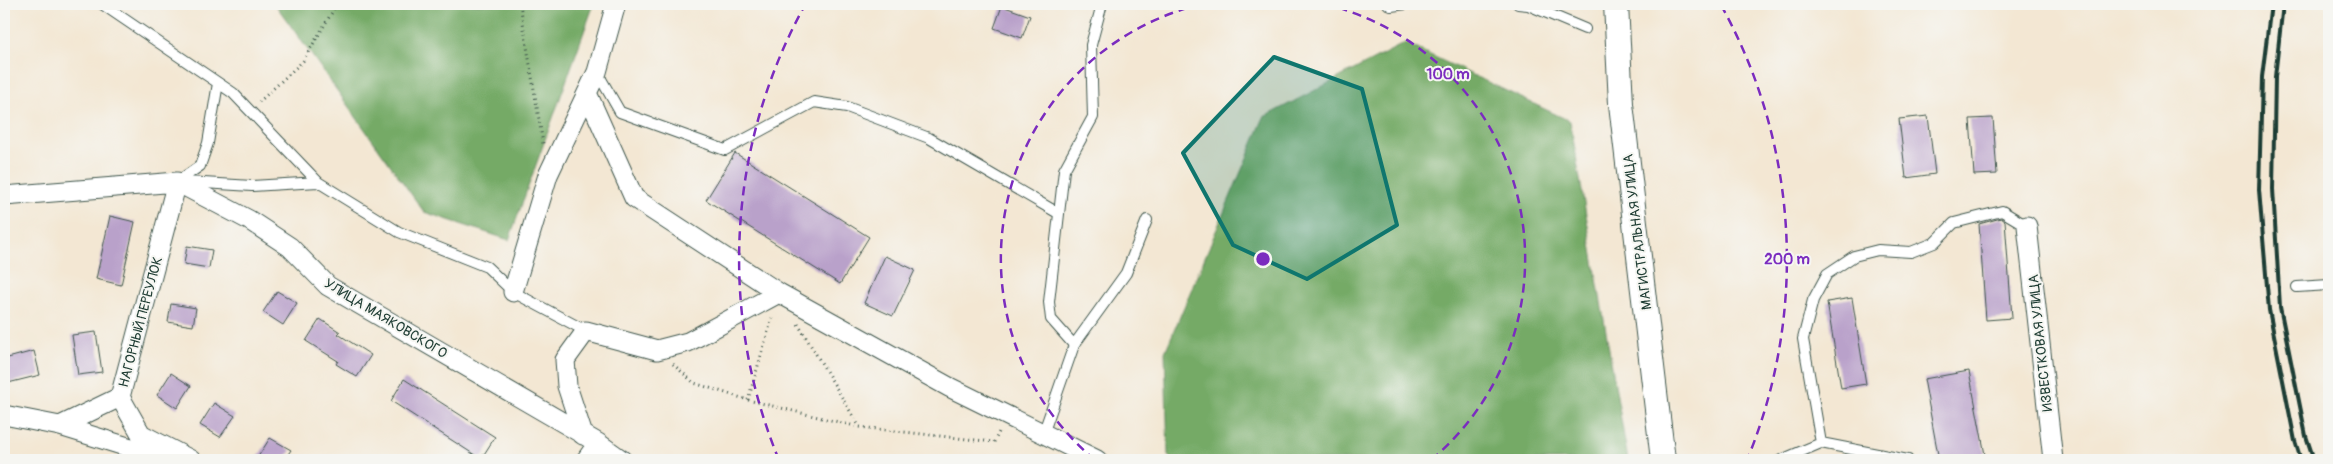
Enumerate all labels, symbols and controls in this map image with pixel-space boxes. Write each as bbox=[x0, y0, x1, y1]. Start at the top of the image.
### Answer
text: 100 m bbox=[1427, 65, 1469, 84]
street label: МАГИСТРАЛЬНАЯ УЛИЦА bbox=[1620, 153, 1655, 311]
centre of rings bbox=[1254, 250, 1272, 268]
text: 200 m bbox=[1764, 250, 1810, 269]
street label: НАГОРНЫЙ ПЕРЕУЛОК bbox=[115, 255, 166, 389]
street label: ИЗВЕСТКОВАЯ УЛИЦА bbox=[2025, 274, 2056, 412]
street label: УЛИЦА МАЯКОВСКОГО bbox=[321, 275, 450, 362]

